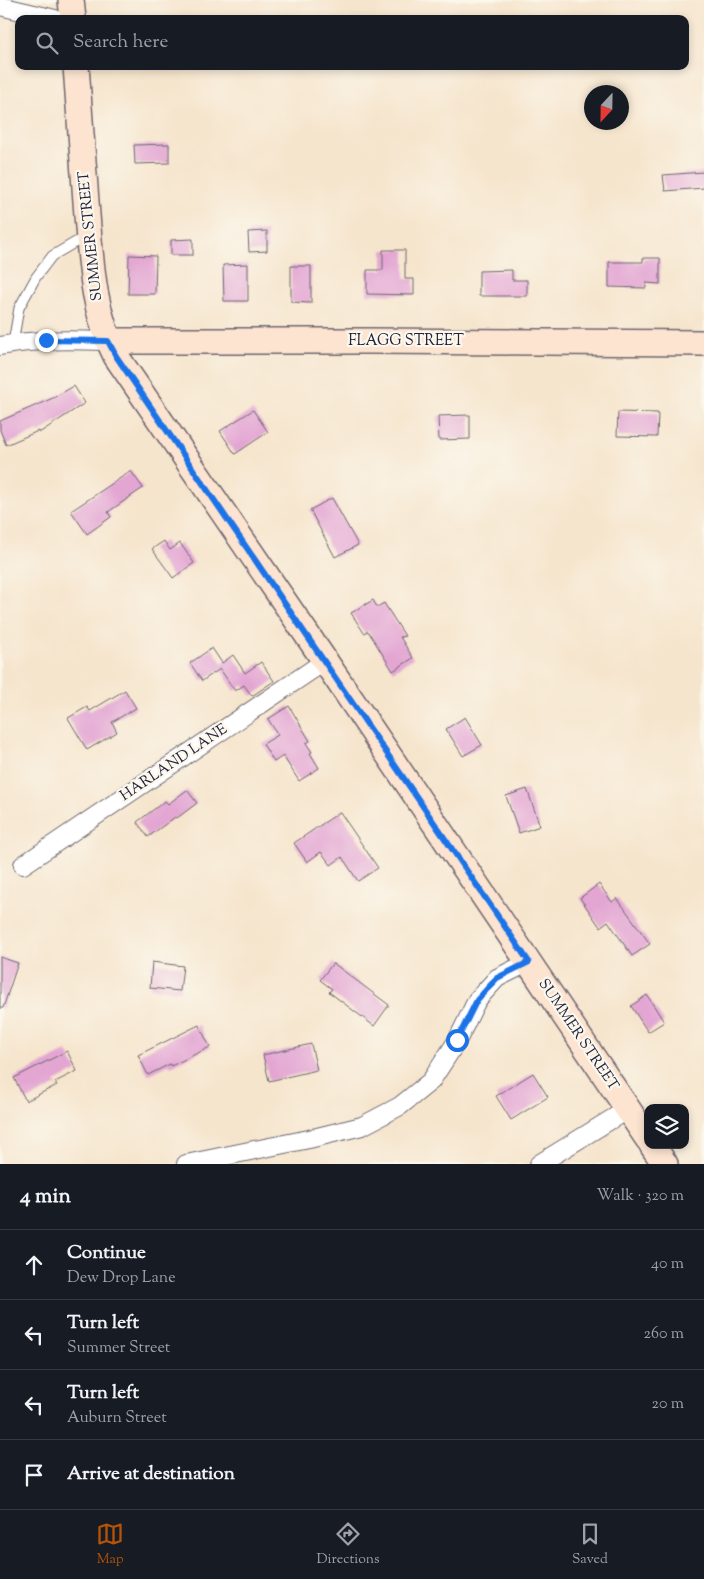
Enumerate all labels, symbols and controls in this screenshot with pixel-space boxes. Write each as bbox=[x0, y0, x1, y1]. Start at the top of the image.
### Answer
search box bbox=[15, 15, 689, 70]
icon: search bbox=[33, 29, 61, 57]
text: Search here bbox=[73, 29, 168, 56]
north arrow bbox=[584, 85, 629, 130]
street label: SUMMER STREET bbox=[74, 169, 108, 302]
route end bbox=[35, 329, 58, 352]
street label: FLAGG STREET bbox=[348, 331, 464, 352]
street label: HARLAND LANE bbox=[116, 719, 232, 807]
street label: SUMMER STREET bbox=[533, 975, 623, 1095]
route start bbox=[446, 1029, 469, 1052]
map controls bbox=[644, 1104, 689, 1149]
button: layers bbox=[644, 1104, 689, 1149]
text: 4 min bbox=[20, 1182, 71, 1212]
text: Walk · 320 m bbox=[597, 1185, 684, 1208]
text: Continue bbox=[67, 1240, 146, 1267]
icon: ahead bbox=[20, 1251, 48, 1279]
text: 40 m bbox=[651, 1253, 684, 1276]
text: Dew Drop Lane bbox=[67, 1267, 176, 1290]
text: Turn left bbox=[67, 1310, 139, 1337]
icon: left bbox=[20, 1321, 48, 1349]
text: 260 m bbox=[643, 1323, 684, 1346]
text: Summer Street bbox=[67, 1337, 170, 1360]
text: Turn left bbox=[67, 1380, 139, 1407]
icon: left bbox=[20, 1391, 48, 1419]
text: 20 m bbox=[651, 1393, 684, 1416]
text: Auburn Street bbox=[67, 1407, 167, 1430]
icon: arrive bbox=[20, 1461, 48, 1489]
text: Arrive at destination bbox=[67, 1461, 235, 1488]
tab: Map bbox=[96, 1520, 124, 1570]
tab: Directions bbox=[316, 1520, 380, 1570]
tab: Saved bbox=[572, 1520, 608, 1570]

